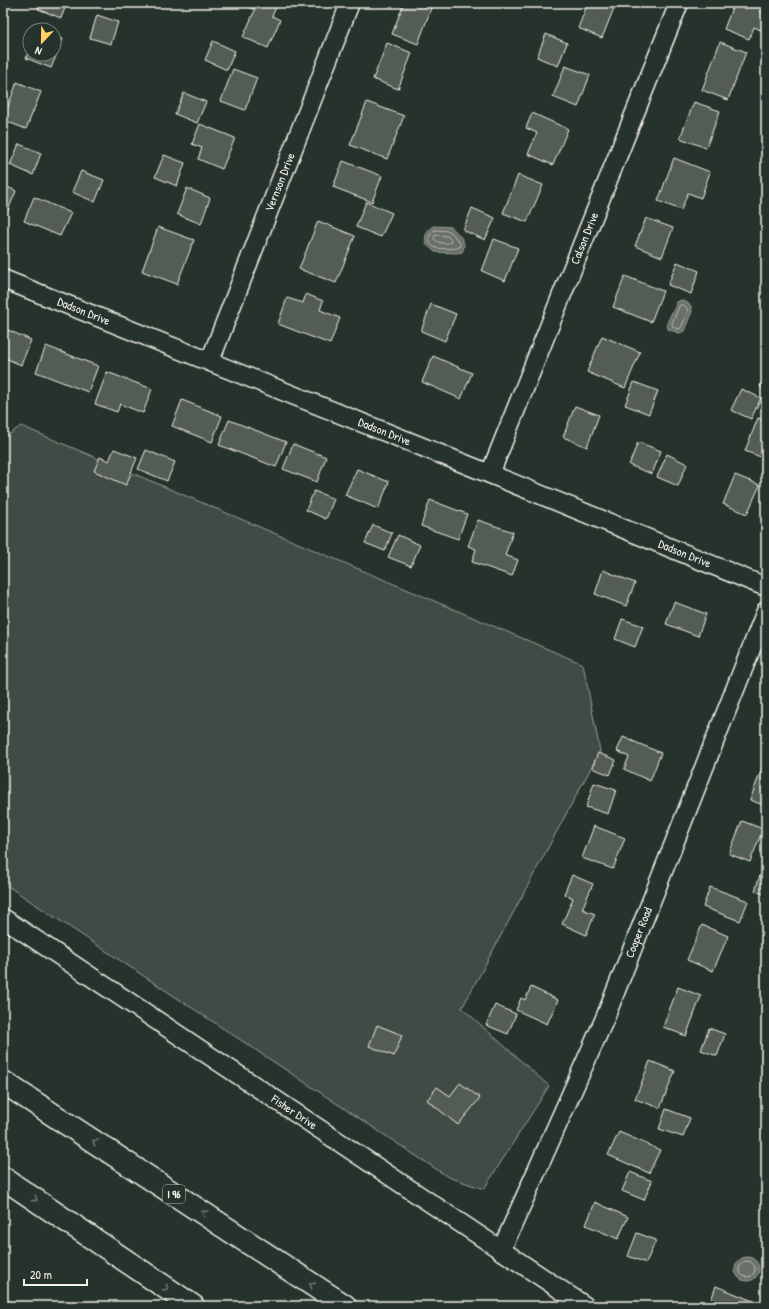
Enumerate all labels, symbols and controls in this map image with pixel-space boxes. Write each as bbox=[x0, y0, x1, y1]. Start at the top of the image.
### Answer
north arrow bbox=[22, 22, 62, 62]
text: N bbox=[33, 44, 44, 59]
street label: Vernson Drive bbox=[260, 150, 299, 214]
street label: Calson Drive bbox=[566, 209, 602, 267]
street label: Dadson Drive bbox=[55, 293, 113, 329]
street label: Dadson Drive bbox=[356, 413, 414, 450]
street label: Dadson Drive bbox=[656, 535, 714, 572]
street label: Cooper Road bbox=[621, 904, 656, 960]
street label: Fisher Drive bbox=[267, 1090, 321, 1133]
one-way arrow bbox=[92, 1139, 99, 1147]
road number: I 96 bbox=[163, 1185, 185, 1203]
one-way arrow bbox=[31, 1195, 38, 1202]
one-way arrow bbox=[201, 1211, 208, 1218]
scale bar bbox=[24, 1261, 87, 1287]
text: 20 m bbox=[30, 1266, 52, 1283]
one-way arrow bbox=[310, 1282, 317, 1289]
one-way arrow bbox=[162, 1283, 169, 1290]

